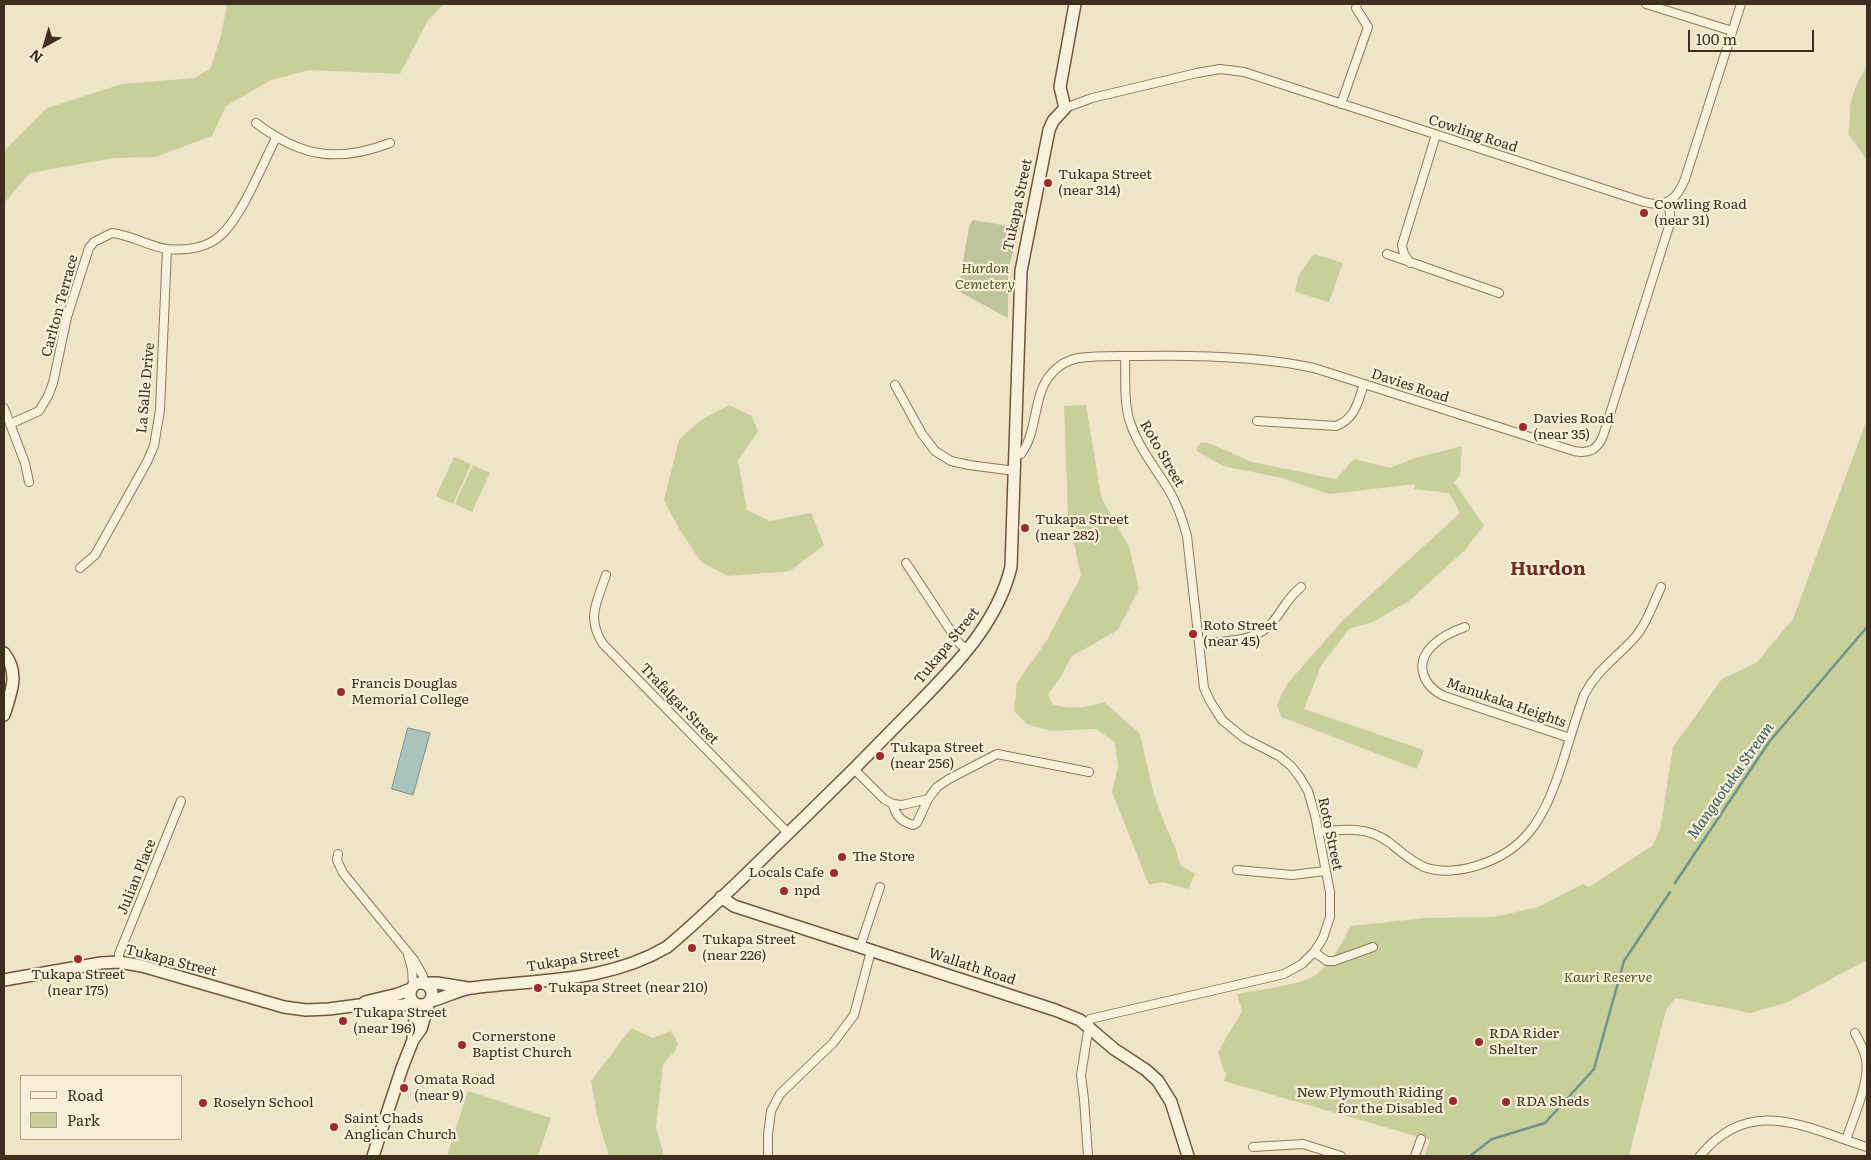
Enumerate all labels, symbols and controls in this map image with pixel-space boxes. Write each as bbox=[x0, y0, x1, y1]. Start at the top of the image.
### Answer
north arrow bbox=[20, 20, 70, 70]
scale bar bbox=[1691, 20, 1817, 52]
text: 100 m bbox=[1696, 27, 1737, 50]
text: N bbox=[25, 45, 46, 68]
street label: Cowling Road bbox=[1426, 112, 1520, 156]
street label: Tukapa Street bbox=[1000, 157, 1036, 253]
place label: Tukapa Street (near 314) bbox=[1058, 167, 1152, 200]
marker: Tukapa Street (near 314) bbox=[1042, 177, 1054, 189]
place label: Cowling Road (near 31) bbox=[1654, 197, 1747, 230]
marker: Cowling Road (near 31) bbox=[1638, 207, 1650, 219]
street label: Carlton Terrace bbox=[38, 253, 82, 359]
park label: Hurdon Cemetery bbox=[955, 261, 1015, 294]
street label: La Salle Drive bbox=[134, 342, 158, 434]
street label: Davies Road bbox=[1369, 366, 1451, 406]
place label: Davies Road (near 35) bbox=[1533, 411, 1614, 444]
street label: Roto Street bbox=[1136, 418, 1188, 490]
marker: Davies Road (near 35) bbox=[1517, 421, 1529, 433]
place label: Tukapa Street (near 282) bbox=[1035, 512, 1129, 544]
marker: Tukapa Street (near 282) bbox=[1019, 522, 1031, 534]
district label: Hurdon bbox=[1510, 558, 1586, 580]
street label: Tukapa Street bbox=[911, 604, 983, 688]
place label: Roto Street (near 45) bbox=[1203, 618, 1277, 650]
marker: Roto Street (near 45) bbox=[1187, 628, 1199, 640]
street label: Trafalgar Street bbox=[636, 660, 722, 748]
street label: Manukaka Heights bbox=[1444, 675, 1568, 731]
place label: Francis Douglas Memorial College bbox=[351, 676, 469, 709]
marker: Francis Douglas Memorial College bbox=[335, 686, 347, 698]
water label: Mangaotuku Stream bbox=[1684, 719, 1778, 843]
place label: Tukapa Street (near 256) bbox=[890, 740, 984, 772]
marker: Tukapa Street (near 256) bbox=[874, 750, 886, 762]
street label: Roto Street bbox=[1314, 796, 1346, 872]
street label: Julian Place bbox=[114, 837, 160, 917]
place label: The Store bbox=[852, 849, 915, 865]
marker: The Store bbox=[836, 851, 848, 863]
place label: Locals Cafe bbox=[749, 865, 824, 881]
marker: Locals Cafe bbox=[828, 867, 840, 879]
place label: npd bbox=[794, 883, 820, 899]
marker: npd bbox=[778, 885, 790, 897]
place label: Tukapa Street (near 226) bbox=[702, 932, 796, 964]
street label: Tukapa Street bbox=[123, 941, 219, 981]
marker: Tukapa Street (near 226) bbox=[686, 942, 698, 954]
street label: Tukapa Street bbox=[525, 944, 621, 976]
street label: Wallath Road bbox=[926, 945, 1018, 989]
marker: Tukapa Street (near 175) bbox=[72, 953, 84, 965]
place label: Tukapa Street (near 175) bbox=[31, 967, 125, 1000]
park label: Kauri Reserve bbox=[1564, 970, 1652, 986]
place label: Tukapa Street (near 210) bbox=[548, 980, 708, 996]
marker: Tukapa Street (near 210) bbox=[532, 982, 544, 994]
place label: Tukapa Street (near 196) bbox=[353, 1005, 447, 1038]
marker: Tukapa Street (near 196) bbox=[337, 1015, 349, 1027]
place label: RDA Rider Shelter bbox=[1489, 1026, 1559, 1058]
place label: Cornerstone Baptist Church bbox=[472, 1029, 572, 1062]
marker: RDA Rider Shelter bbox=[1473, 1036, 1485, 1048]
marker: Cornerstone Baptist Church bbox=[456, 1039, 468, 1051]
place label: Omata Road (near 9) bbox=[414, 1072, 495, 1104]
legend bbox=[20, 1075, 182, 1140]
marker: Omata Road (near 9) bbox=[398, 1082, 410, 1094]
text: Road bbox=[67, 1083, 103, 1106]
place label: New Plymouth Riding for the Disabled bbox=[1296, 1085, 1443, 1118]
place label: RDA Sheds bbox=[1516, 1094, 1589, 1110]
place label: Roselyn School bbox=[213, 1095, 314, 1111]
marker: New Plymouth Riding for the Disabled bbox=[1447, 1095, 1459, 1107]
marker: RDA Sheds bbox=[1500, 1096, 1512, 1108]
marker: Roselyn School bbox=[197, 1097, 209, 1109]
text: Park bbox=[67, 1108, 100, 1131]
place label: Saint Chads Anglican Church bbox=[344, 1111, 457, 1144]
marker: Saint Chads Anglican Church bbox=[328, 1121, 340, 1133]

